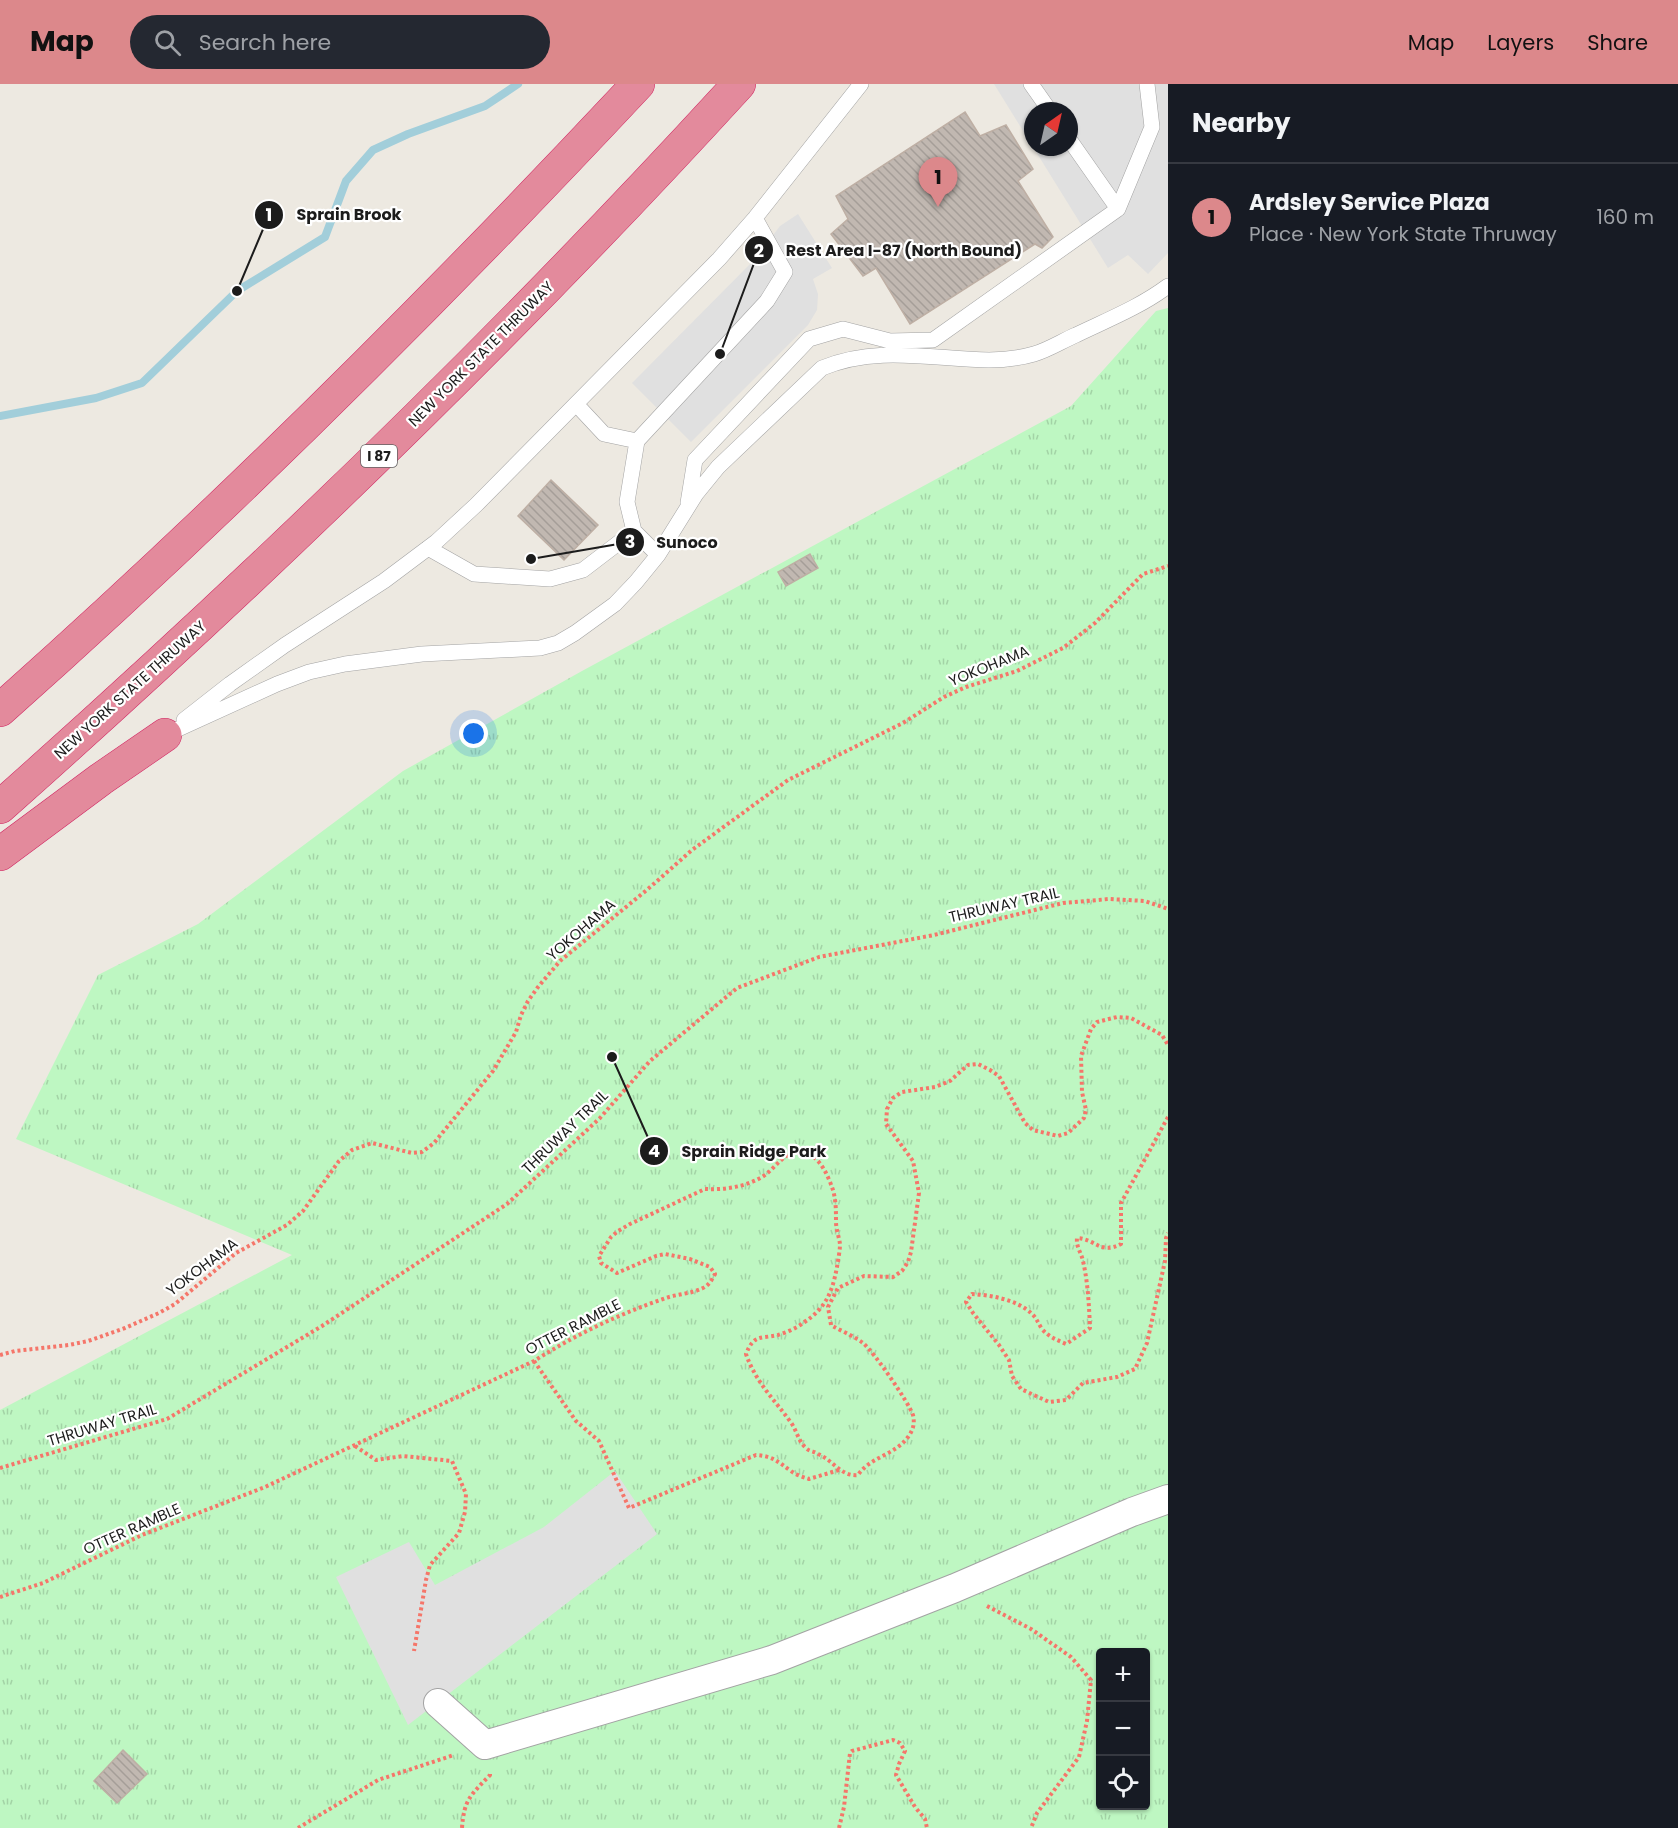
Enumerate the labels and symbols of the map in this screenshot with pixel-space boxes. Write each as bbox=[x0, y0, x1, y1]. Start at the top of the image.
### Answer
north arrow bbox=[1024, 102, 1078, 156]
pin: 1 bbox=[918, 158, 958, 207]
callout: Sprain Brook bbox=[254, 198, 413, 232]
text: 1 bbox=[266, 202, 272, 227]
text: Sprain Brook bbox=[297, 203, 402, 226]
callout: Rest Area I-87 (North Bound) bbox=[744, 233, 1034, 267]
text: 2 bbox=[754, 238, 764, 263]
text: Rest Area I-87 (North Bound) bbox=[786, 239, 1022, 262]
street label: NEW YORK STATE THRUWAY bbox=[403, 276, 558, 431]
road number: I 87 bbox=[361, 445, 397, 467]
callout: Sunoco bbox=[615, 525, 730, 559]
text: 3 bbox=[625, 529, 635, 554]
text: Sunoco bbox=[656, 531, 718, 554]
street label: NEW YORK STATE THRUWAY bbox=[49, 616, 210, 764]
street label: YOKOHAMA bbox=[946, 640, 1032, 691]
your location bbox=[459, 719, 488, 748]
street label: THRUWAY TRAIL bbox=[947, 881, 1062, 927]
street label: YOKOHAMA bbox=[542, 894, 620, 965]
street label: THRUWAY TRAIL bbox=[517, 1085, 613, 1178]
callout: Sprain Ridge Park bbox=[639, 1134, 838, 1168]
text: 4 bbox=[648, 1138, 660, 1163]
text: Sprain Ridge Park bbox=[681, 1140, 827, 1163]
street label: YOKOHAMA bbox=[162, 1233, 242, 1301]
street label: OTTER RAMBLE bbox=[522, 1294, 624, 1360]
street label: THRUWAY TRAIL bbox=[45, 1398, 159, 1451]
street label: OTTER RAMBLE bbox=[80, 1498, 184, 1559]

